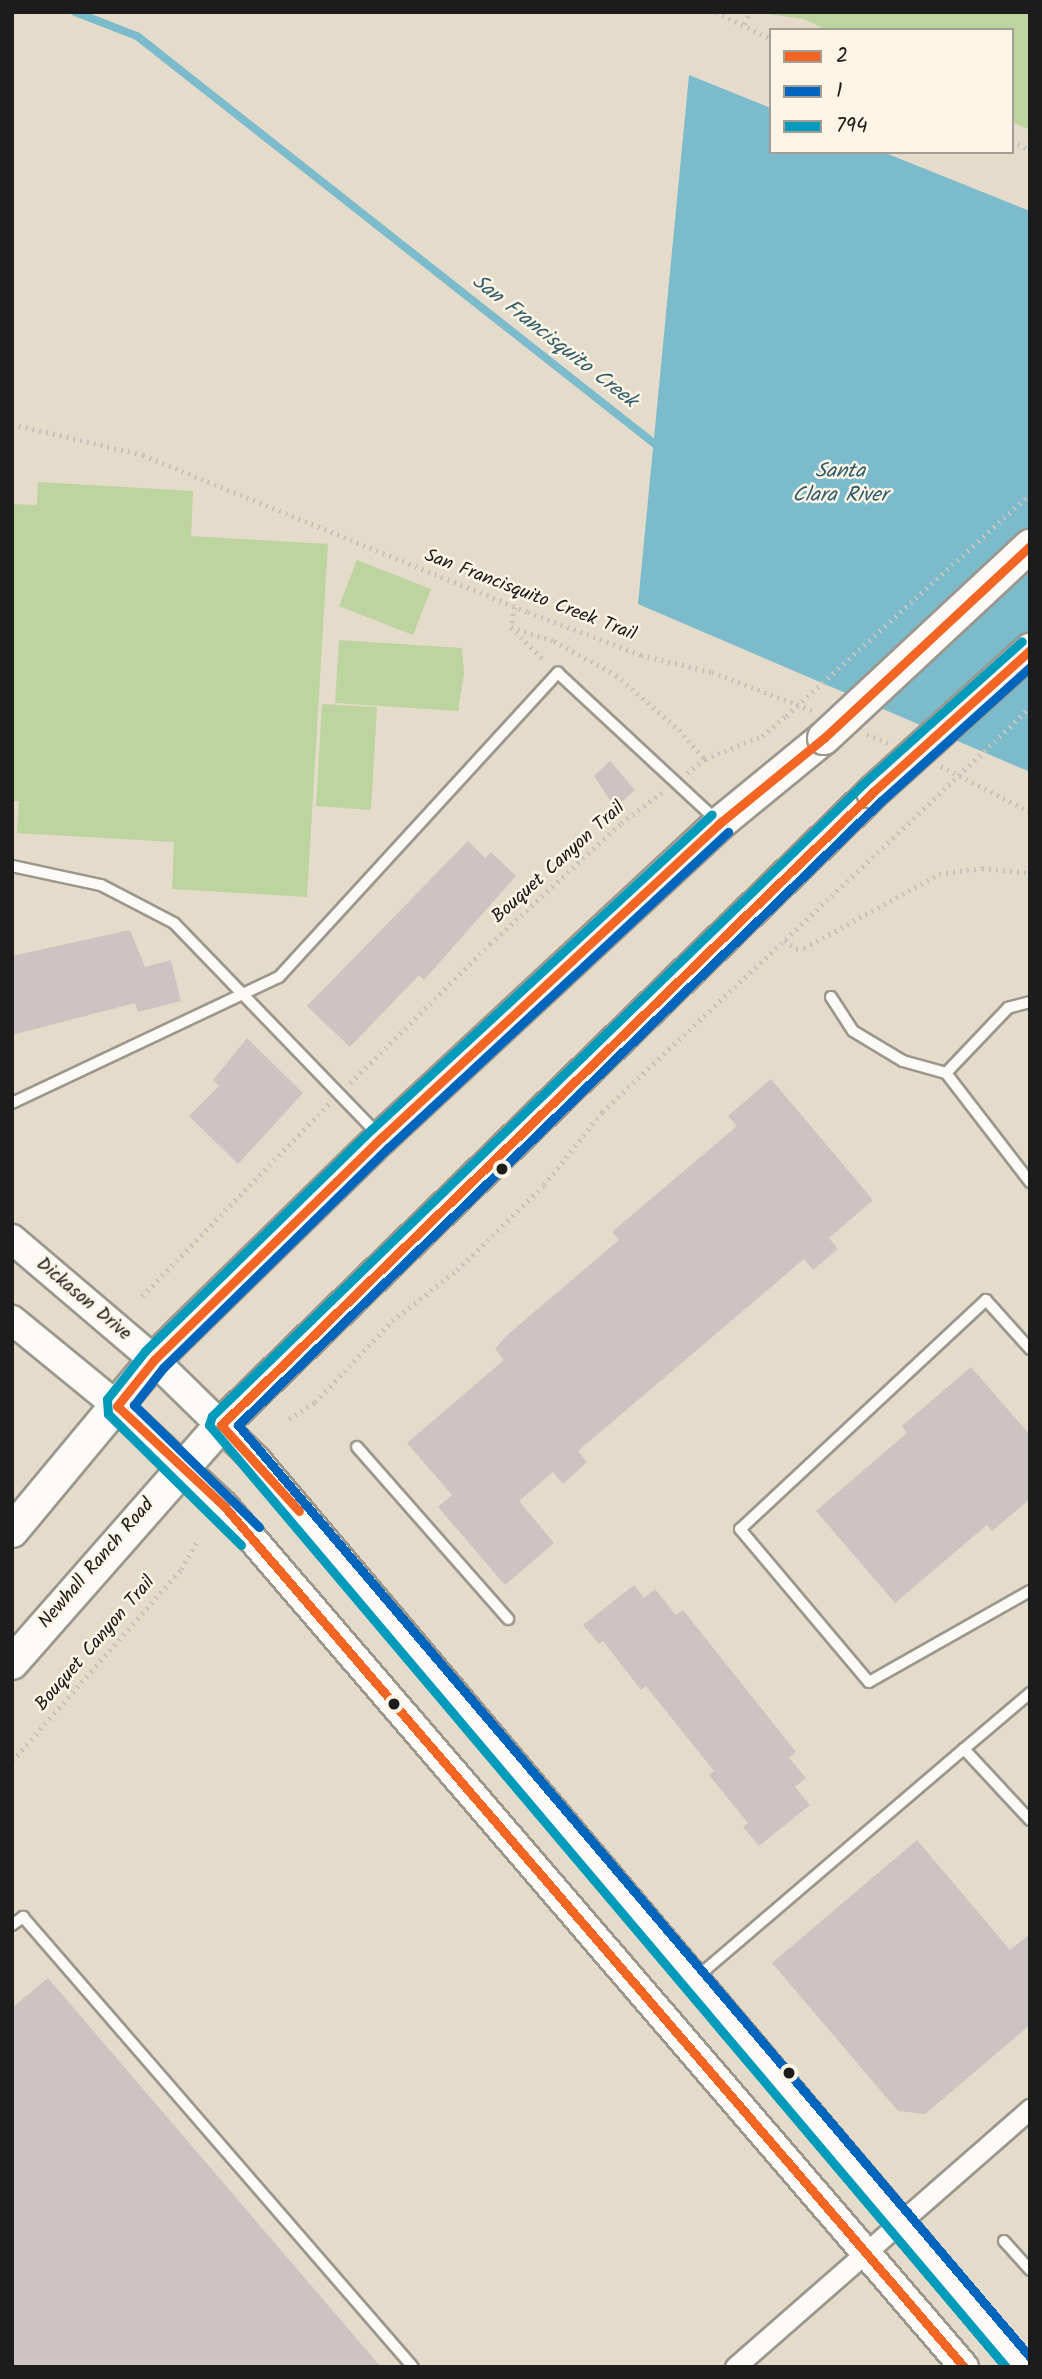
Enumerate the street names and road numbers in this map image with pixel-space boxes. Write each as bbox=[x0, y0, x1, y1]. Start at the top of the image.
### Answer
street label: San Francisquito Creek Trail bbox=[421, 545, 639, 647]
street label: Bouquet Canyon Trail bbox=[488, 797, 630, 929]
street label: Dickason Drive bbox=[31, 1254, 135, 1346]
street label: Newhall Ranch Road bbox=[34, 1494, 160, 1634]
street label: Bouquet Canyon Trail bbox=[31, 1572, 161, 1716]

